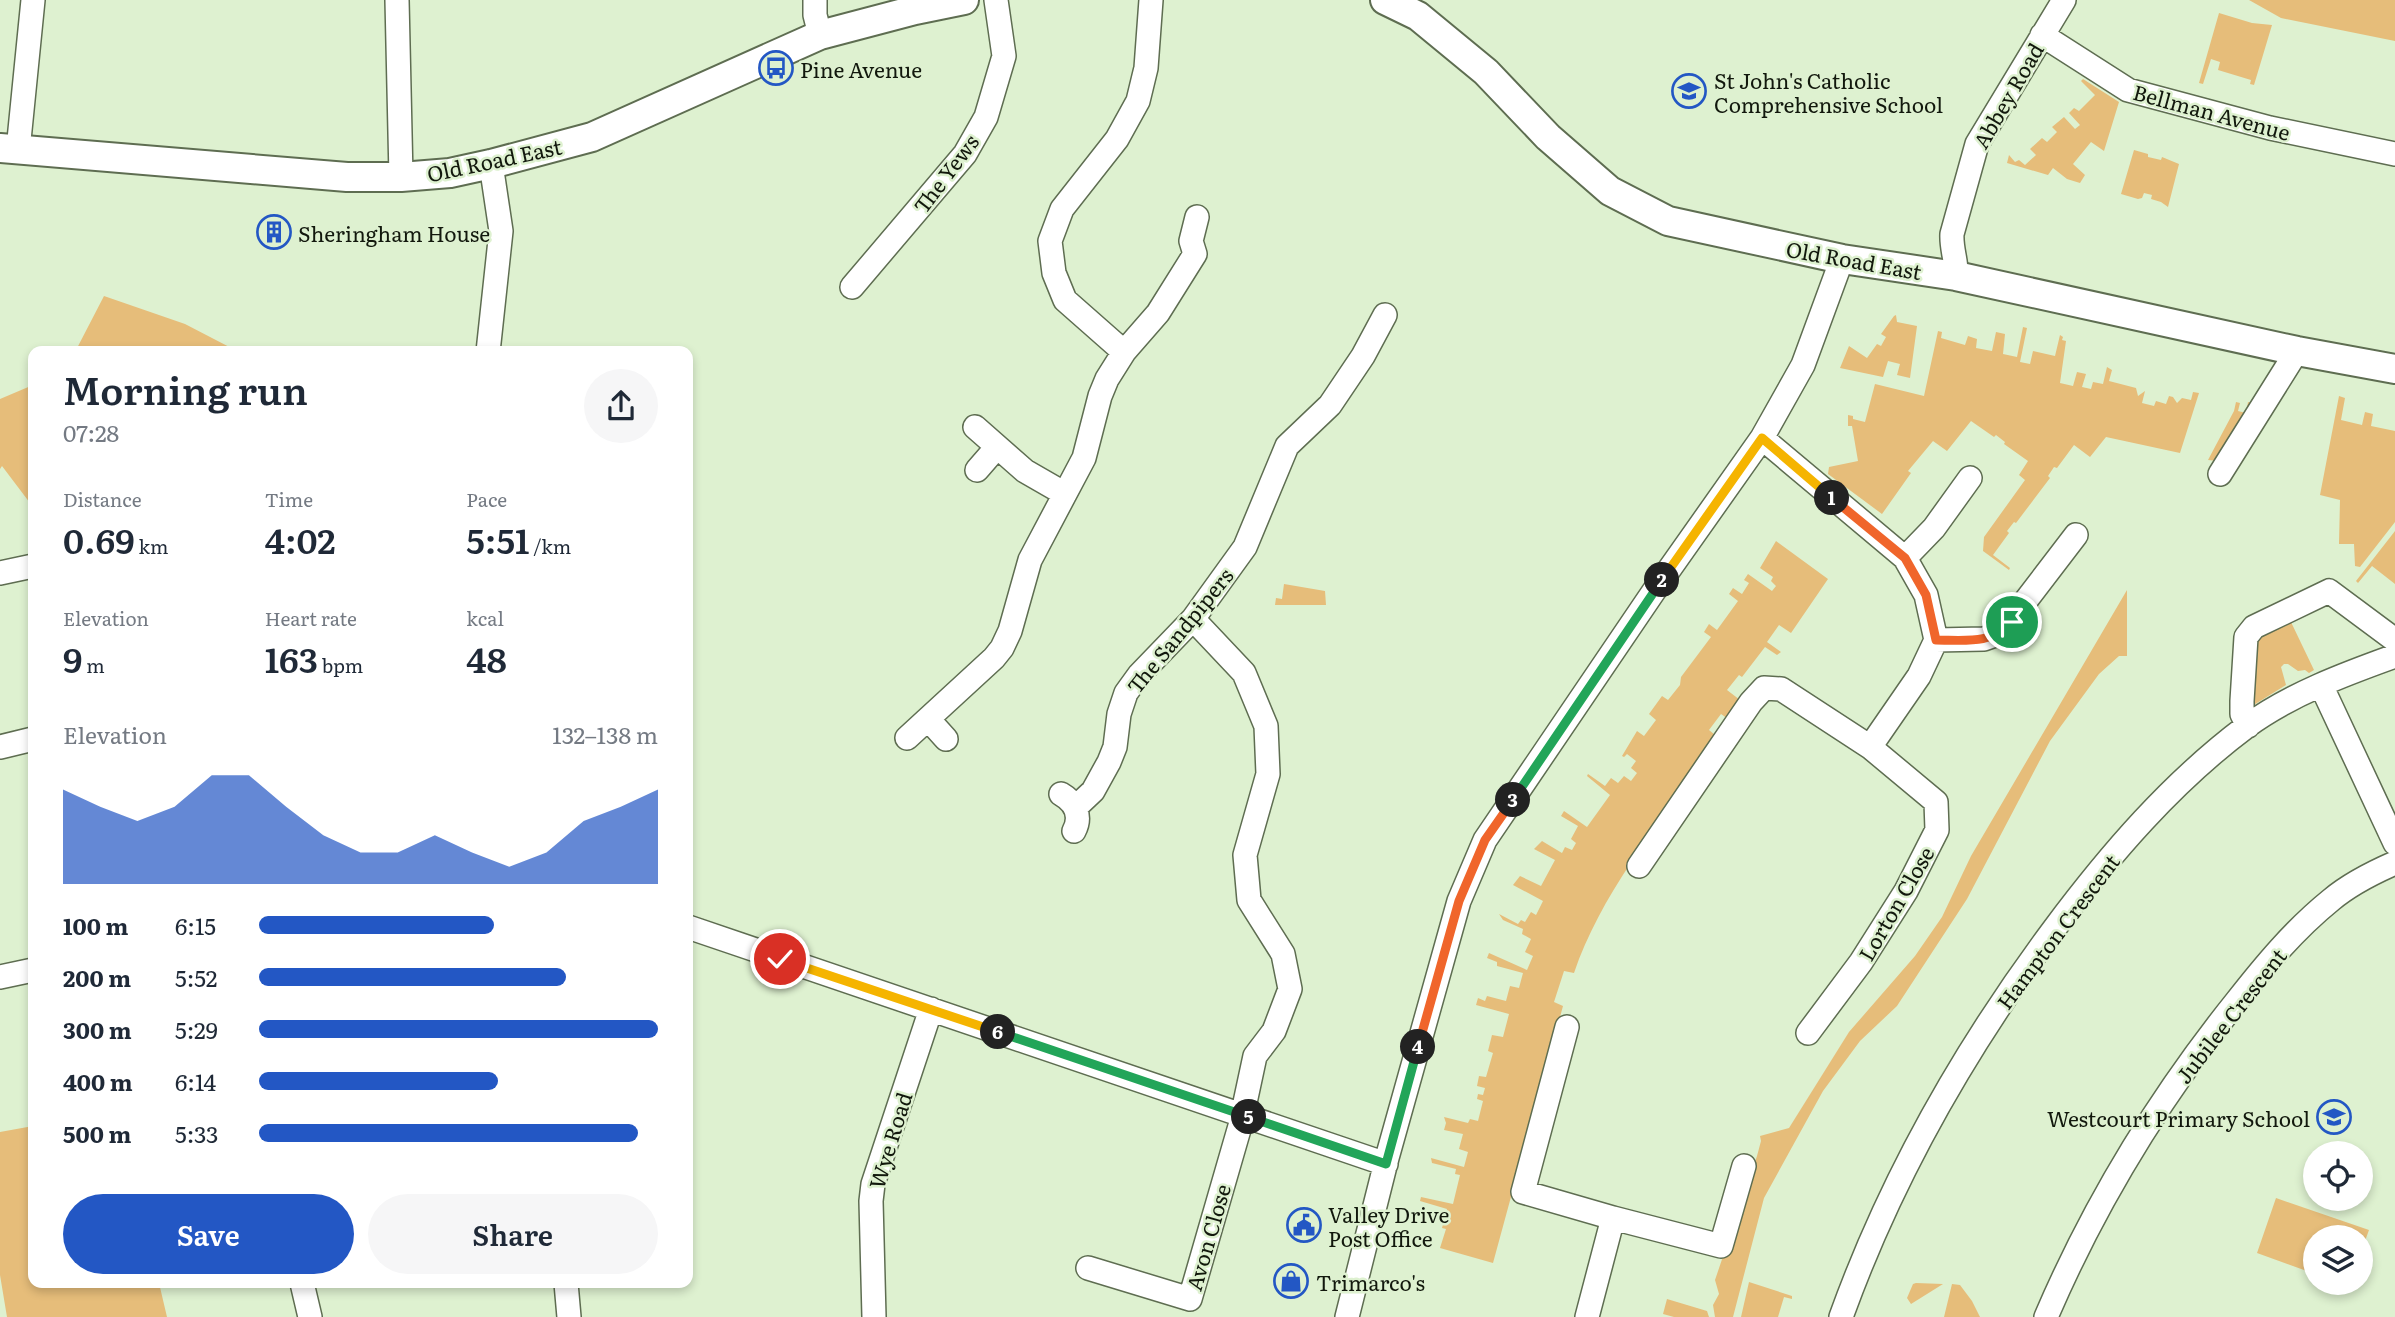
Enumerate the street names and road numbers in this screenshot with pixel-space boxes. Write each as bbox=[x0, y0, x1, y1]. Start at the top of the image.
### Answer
street label: Abbey Road bbox=[1964, 36, 2050, 154]
street label: Bellman Avenue bbox=[2130, 75, 2294, 147]
street label: The Yews bbox=[905, 127, 985, 219]
street label: Old Road East bbox=[424, 129, 565, 188]
street label: Old Road East bbox=[1784, 232, 1925, 286]
street label: The Sandpipers bbox=[1119, 560, 1239, 700]
street label: Lorton Close bbox=[1850, 840, 1940, 966]
street label: Hampton Crescent bbox=[1988, 846, 2126, 1015]
street label: Jubilee Crescent bbox=[2167, 941, 2293, 1089]
street label: Wye Road bbox=[860, 1088, 918, 1192]
street label: Avon Close bbox=[1177, 1180, 1237, 1294]

